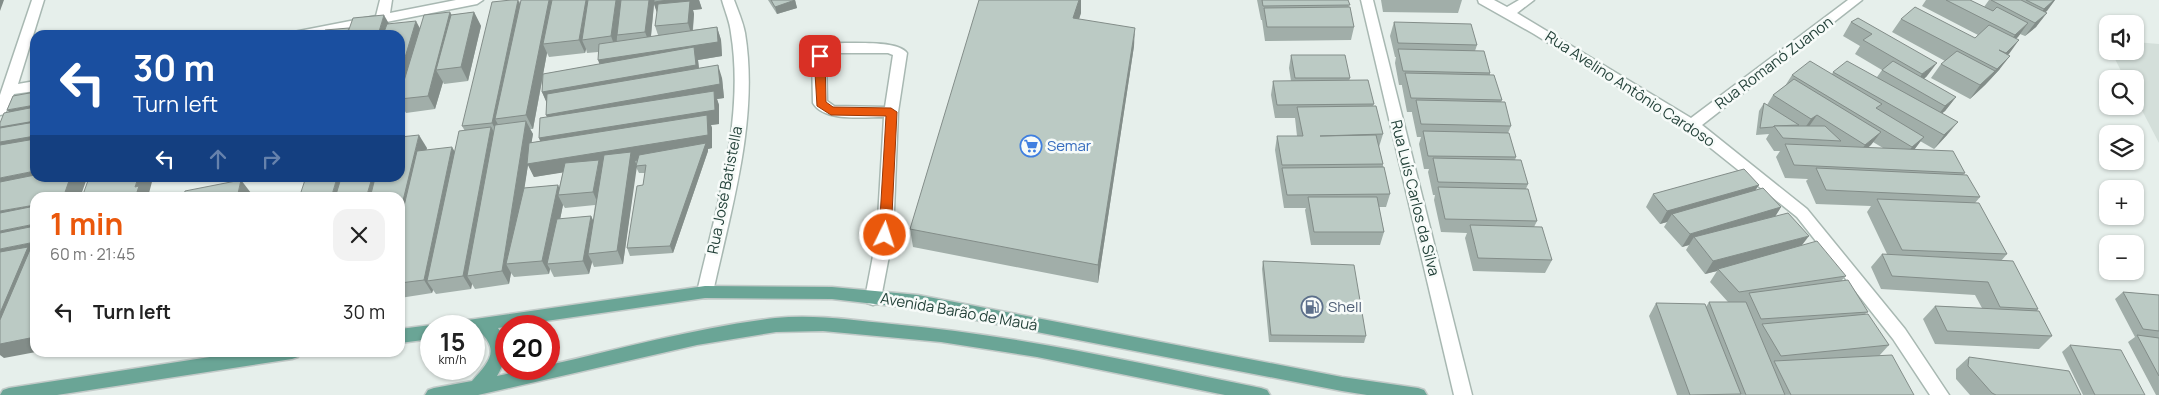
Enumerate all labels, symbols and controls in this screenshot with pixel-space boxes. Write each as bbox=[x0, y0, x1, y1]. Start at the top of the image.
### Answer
street label: Rua Romanó Zuanon bbox=[1710, 11, 1837, 114]
map controls bbox=[2099, 15, 2144, 280]
button: sound bbox=[2099, 15, 2144, 60]
street label: Rua Avelino Antônio Cardoso bbox=[1541, 26, 1719, 151]
pin bbox=[799, 35, 841, 77]
icon: arrive bbox=[806, 42, 834, 70]
text: 30 m bbox=[133, 44, 215, 92]
icon: left bbox=[50, 50, 115, 115]
button: search bbox=[2099, 70, 2144, 115]
text: Turn left bbox=[133, 89, 218, 119]
street label: Rua Luís Carlos da Silva bbox=[1386, 118, 1445, 278]
street label: Rua José Batistella bbox=[702, 124, 747, 256]
button: layers bbox=[2099, 125, 2144, 170]
supermarket icon: Semar bbox=[1019, 134, 1043, 158]
place label: Semar bbox=[1047, 135, 1092, 156]
icon: left bbox=[151, 145, 179, 173]
icon: ahead bbox=[204, 145, 232, 173]
icon: right bbox=[257, 145, 285, 173]
button: + bbox=[2099, 180, 2144, 225]
text: 1 min bbox=[50, 203, 123, 244]
position arrow bbox=[858, 208, 910, 260]
button: close bbox=[333, 209, 385, 261]
button: − bbox=[2099, 235, 2144, 280]
text: 60 m · 21:45 bbox=[50, 243, 135, 265]
street label: Avenida Barão de Mauá bbox=[879, 287, 1039, 336]
fuel station icon: Shell bbox=[1300, 295, 1324, 319]
place label: Shell bbox=[1328, 296, 1362, 317]
icon: left bbox=[50, 298, 78, 326]
text: Turn left bbox=[93, 299, 171, 325]
text: 30 m bbox=[343, 299, 385, 325]
speed limit sign: 20 bbox=[495, 315, 560, 380]
text: 15 bbox=[440, 324, 465, 359]
text: km/h bbox=[439, 351, 466, 368]

